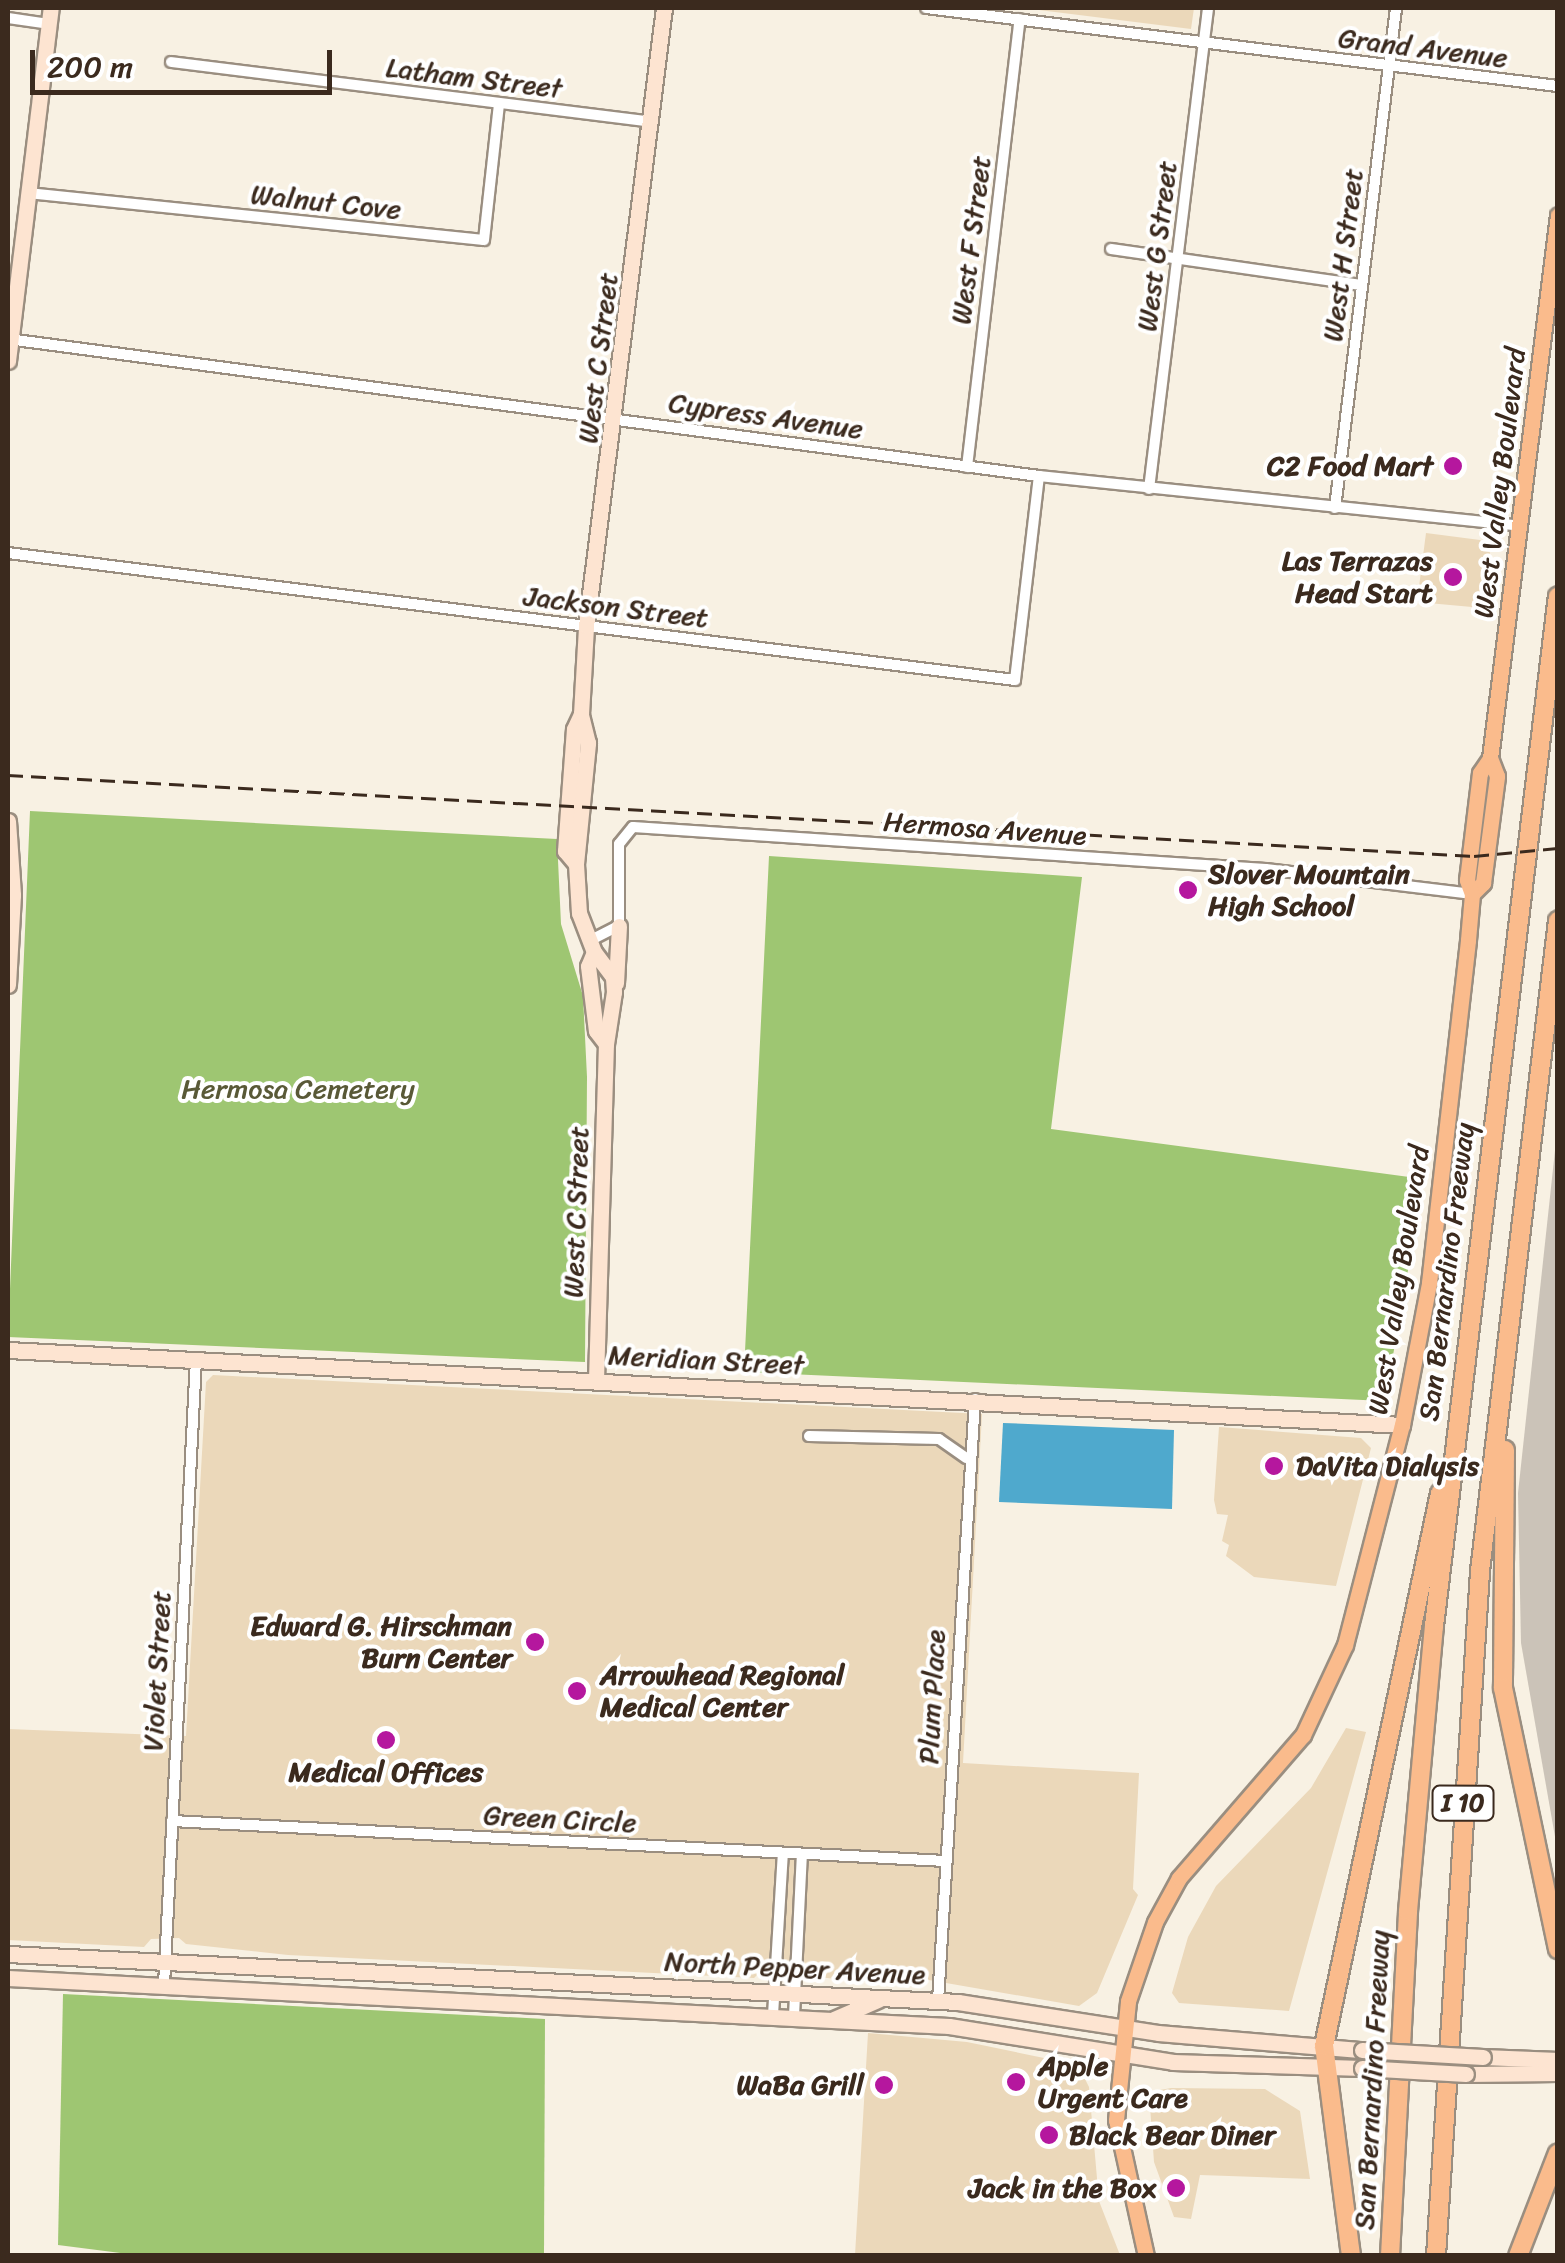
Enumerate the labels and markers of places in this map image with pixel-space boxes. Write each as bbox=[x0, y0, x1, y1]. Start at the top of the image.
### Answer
place label: C2 Food Mart bbox=[1266, 449, 1433, 483]
marker: C2 Food Mart bbox=[1442, 455, 1464, 477]
place label: Las Terrazas Head Start bbox=[1281, 544, 1433, 610]
marker: Las Terrazas Head Start bbox=[1442, 566, 1464, 588]
place label: Slover Mountain High School bbox=[1208, 857, 1410, 923]
marker: Slover Mountain High School bbox=[1177, 879, 1199, 901]
place label: DaVita Dialysis bbox=[1296, 1449, 1478, 1483]
marker: DaVita Dialysis bbox=[1261, 1453, 1287, 1479]
place label: Edward G. Hirschman Burn Center bbox=[250, 1609, 512, 1675]
marker: Edward G. Hirschman Burn Center bbox=[522, 1629, 548, 1655]
place label: Arrowhead Regional Medical Center bbox=[600, 1658, 844, 1724]
marker: Arrowhead Regional Medical Center bbox=[564, 1678, 590, 1704]
marker: Medical Offices bbox=[375, 1729, 397, 1751]
place label: Medical Offices bbox=[289, 1755, 483, 1789]
place label: Apple Urgent Care bbox=[1038, 2049, 1189, 2115]
place label: WaBa Grill bbox=[736, 2068, 864, 2102]
marker: Apple Urgent Care bbox=[1003, 2069, 1029, 2095]
marker: WaBa Grill bbox=[873, 2074, 895, 2096]
place label: Black Bear Diner bbox=[1069, 2118, 1275, 2152]
marker: Black Bear Diner bbox=[1038, 2124, 1060, 2146]
place label: Jack in the Box bbox=[968, 2171, 1156, 2205]
marker: Jack in the Box bbox=[1165, 2177, 1187, 2199]

